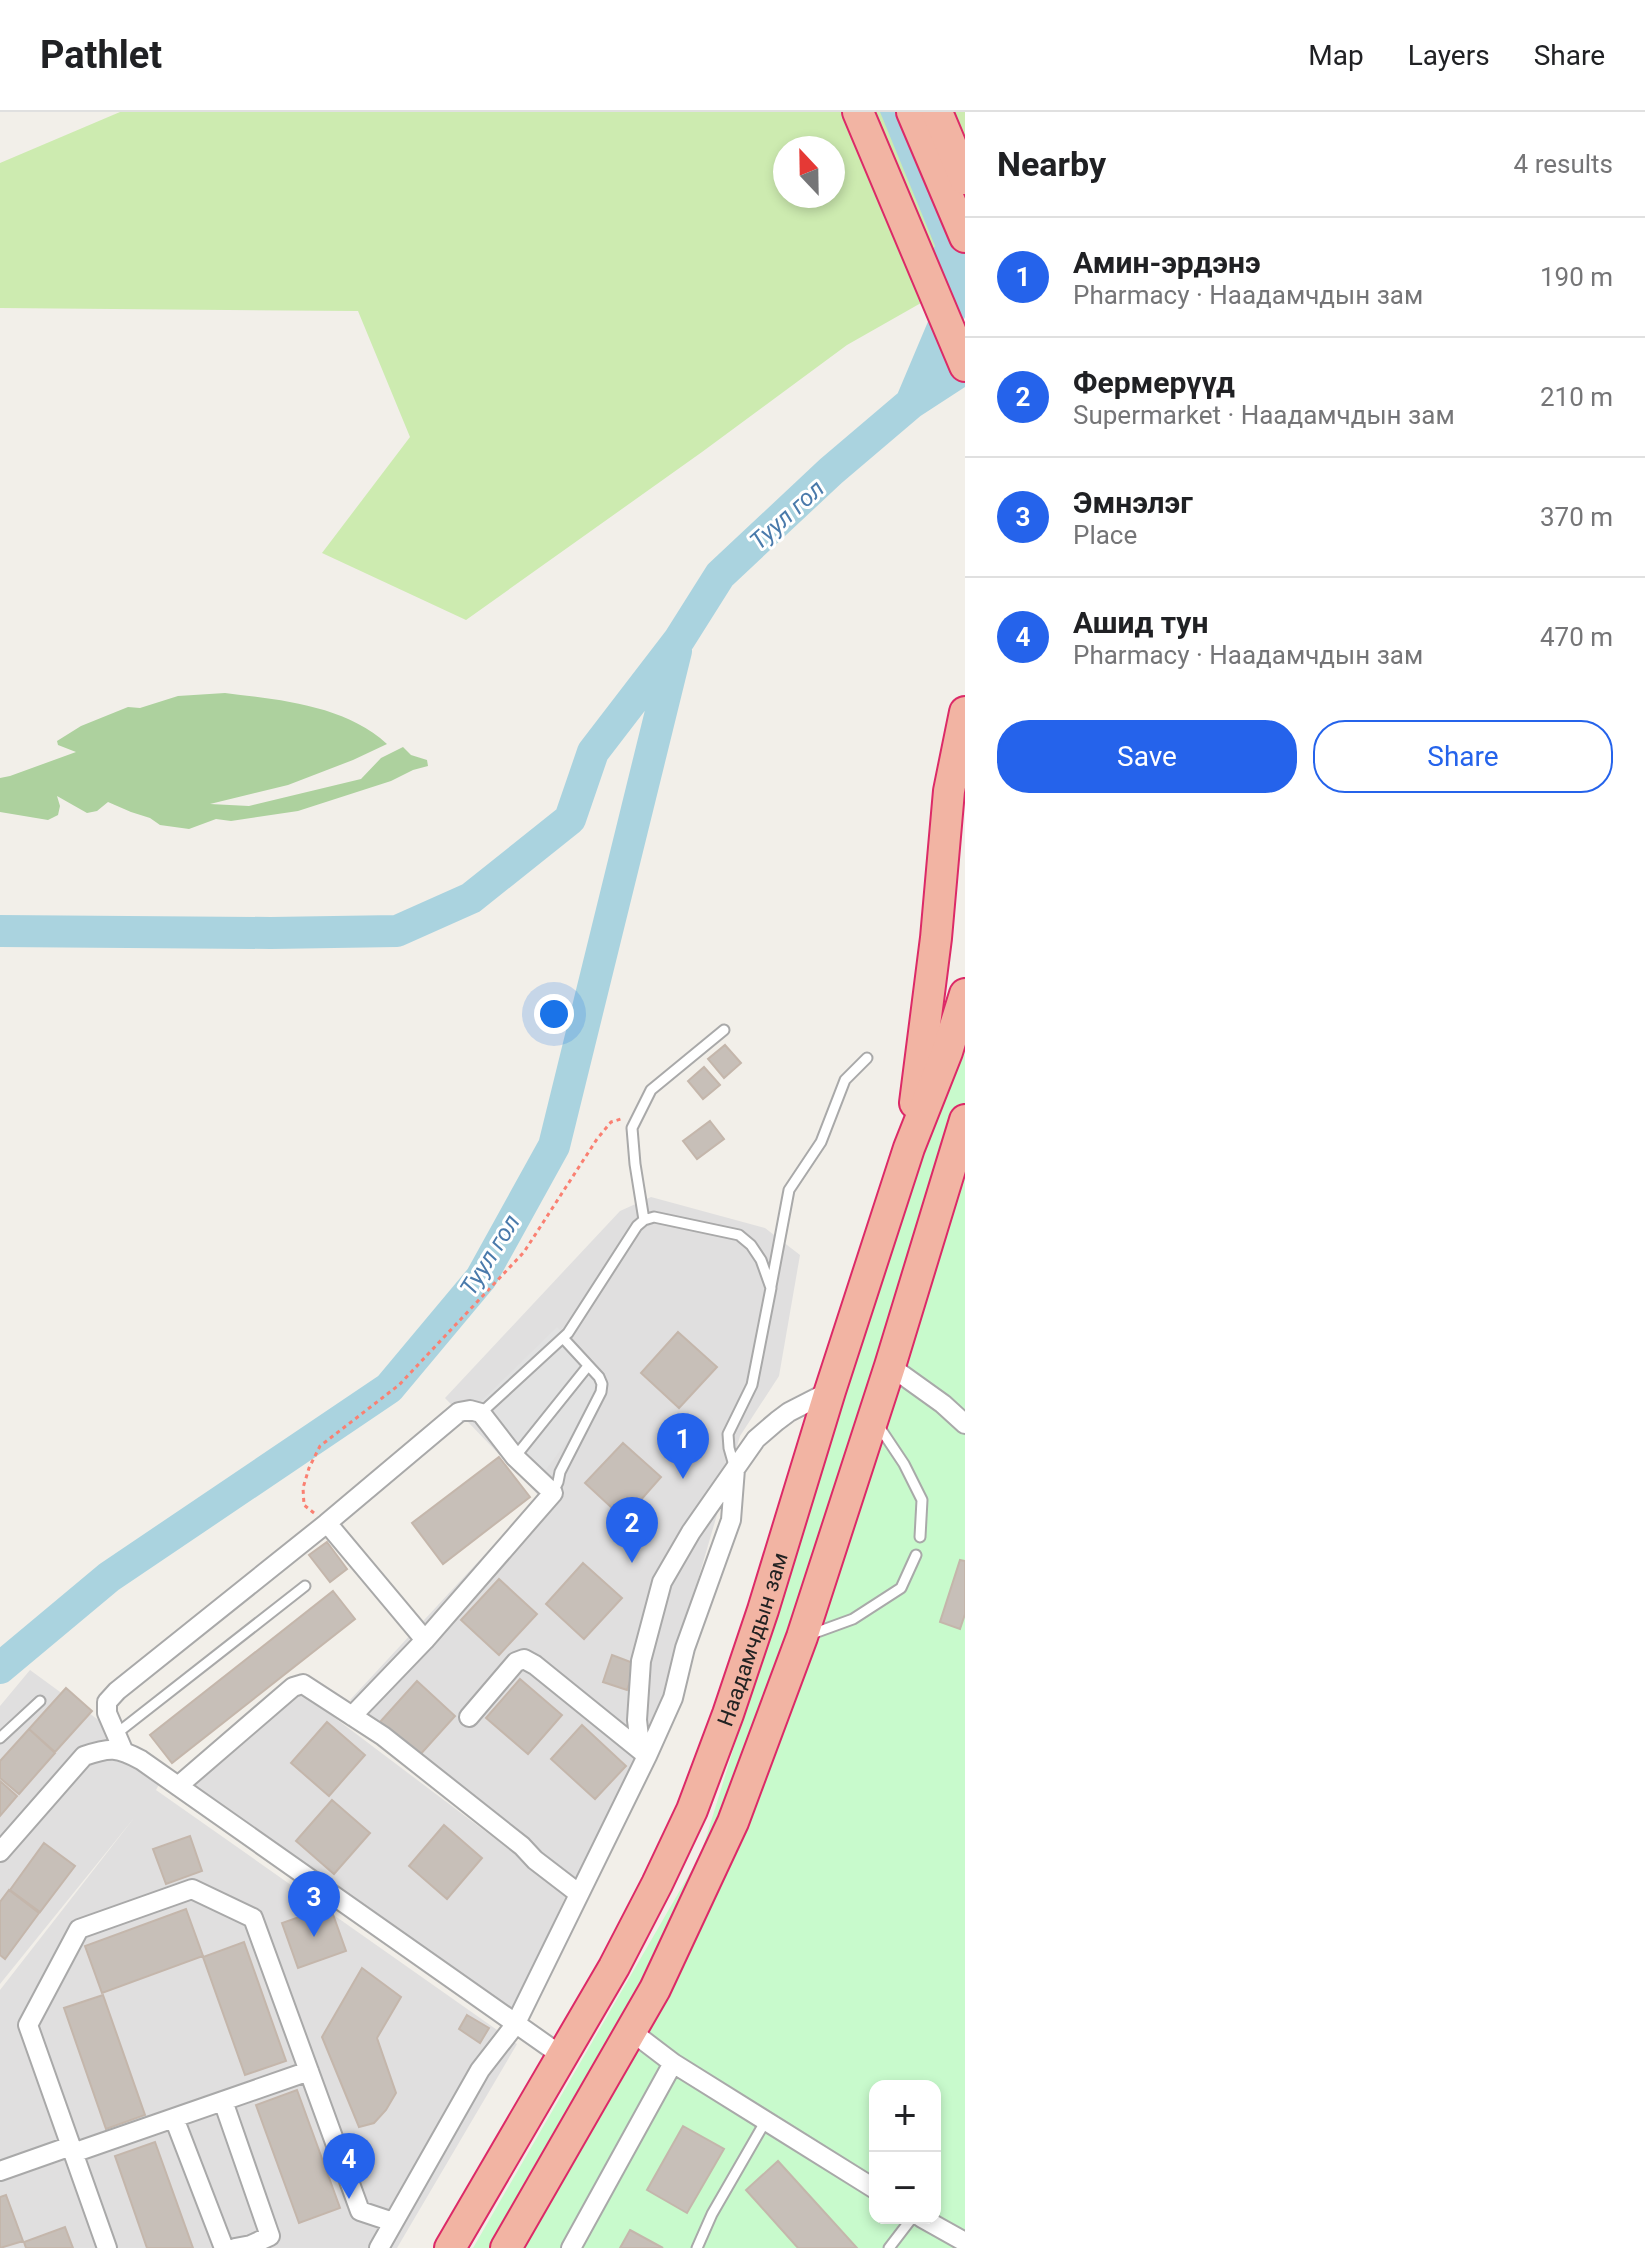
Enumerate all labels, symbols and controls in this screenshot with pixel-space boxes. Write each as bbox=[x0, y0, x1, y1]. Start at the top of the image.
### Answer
text: Pathlet bbox=[40, 33, 162, 77]
text: Map bbox=[1308, 39, 1364, 72]
text: Layers bbox=[1408, 39, 1490, 72]
text: Share bbox=[1534, 39, 1605, 72]
north arrow bbox=[773, 136, 845, 208]
text: Nearby bbox=[997, 144, 1106, 184]
text: 4 results bbox=[1514, 149, 1613, 179]
text: Амин-эрдэнэ bbox=[1073, 245, 1260, 280]
text: 1 bbox=[1016, 262, 1030, 292]
text: 190 m bbox=[1540, 262, 1613, 292]
text: Pharmacy · Наадамчдын зам bbox=[1073, 280, 1423, 310]
text: Фермерүүд bbox=[1073, 365, 1235, 400]
text: 2 bbox=[1016, 382, 1030, 412]
text: 210 m bbox=[1540, 382, 1613, 412]
text: Supermarket · Наадамчдын зам bbox=[1073, 400, 1455, 430]
water label: Туул гол bbox=[744, 474, 830, 556]
text: Эмнэлэг bbox=[1073, 485, 1193, 520]
text: 3 bbox=[1016, 502, 1030, 532]
text: 370 m bbox=[1540, 502, 1613, 532]
text: Place bbox=[1073, 520, 1137, 550]
text: Ашид тун bbox=[1073, 605, 1208, 640]
text: 4 bbox=[1016, 622, 1030, 652]
text: 470 m bbox=[1540, 622, 1613, 652]
text: Pharmacy · Наадамчдын зам bbox=[1073, 640, 1423, 670]
button: Save bbox=[997, 720, 1297, 793]
button: Share bbox=[1313, 720, 1613, 793]
your location bbox=[534, 994, 574, 1034]
water label: Туул гол bbox=[454, 1209, 526, 1301]
pin: 1 bbox=[657, 1413, 709, 1479]
pin: 2 bbox=[606, 1497, 658, 1563]
street label: Наадамчдын зам bbox=[712, 1549, 792, 1729]
pin: 3 bbox=[288, 1871, 340, 1937]
map controls bbox=[869, 2080, 941, 2224]
button: + bbox=[869, 2080, 941, 2152]
pin: 4 bbox=[323, 2133, 375, 2199]
button: − bbox=[869, 2152, 941, 2224]

